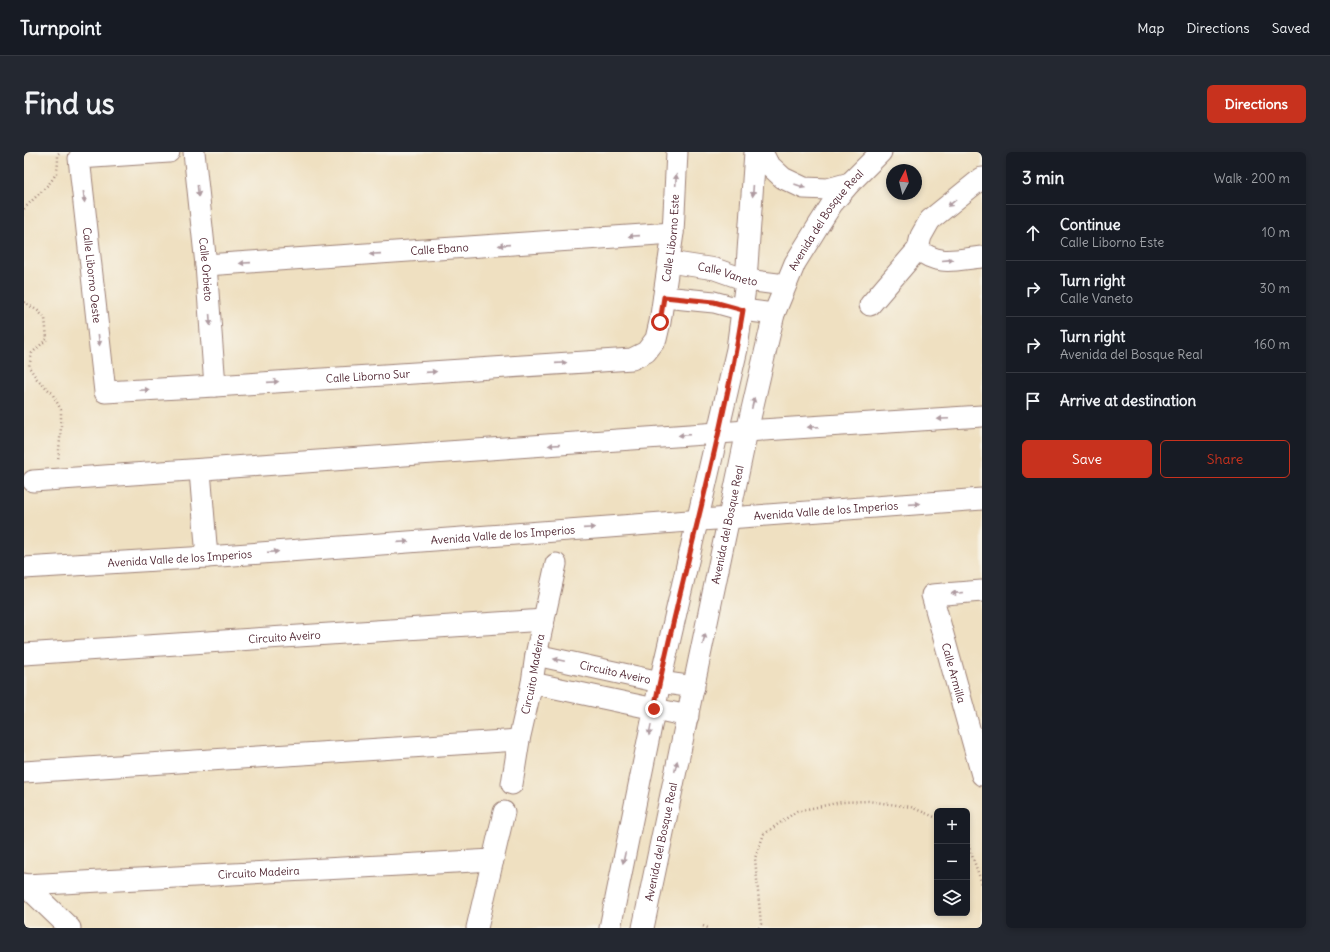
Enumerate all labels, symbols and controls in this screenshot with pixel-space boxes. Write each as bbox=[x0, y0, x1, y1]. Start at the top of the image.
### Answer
text: Turnpoint bbox=[20, 16, 101, 40]
text: Map bbox=[1137, 19, 1164, 37]
text: Directions bbox=[1186, 19, 1250, 37]
text: Saved bbox=[1272, 19, 1310, 37]
button: Directions bbox=[1207, 85, 1306, 123]
text: Find us bbox=[24, 86, 115, 122]
north arrow bbox=[886, 164, 922, 200]
street label: Avenida del Bosque Real bbox=[786, 167, 866, 273]
text: 3 min bbox=[1022, 167, 1064, 189]
text: Walk · 200 m bbox=[1214, 170, 1290, 187]
one-way arrow bbox=[672, 174, 679, 186]
one-way arrow bbox=[795, 183, 807, 189]
one-way arrow bbox=[195, 185, 201, 197]
one-way arrow bbox=[749, 185, 756, 197]
one-way arrow bbox=[80, 191, 87, 203]
street label: Calle Liborno Este bbox=[659, 194, 682, 283]
one-way arrow bbox=[946, 198, 957, 207]
text: Continue bbox=[1060, 215, 1121, 234]
icon: ahead bbox=[1022, 222, 1044, 244]
text: 10 m bbox=[1262, 224, 1290, 241]
street label: Calle Liborno Oeste bbox=[80, 226, 104, 324]
one-way arrow bbox=[628, 233, 640, 240]
text: Calle Liborno Este bbox=[1060, 234, 1164, 251]
street label: Calle Orbieto bbox=[196, 237, 216, 302]
street label: Calle Ebano bbox=[410, 240, 469, 258]
one-way arrow bbox=[498, 241, 510, 248]
one-way arrow bbox=[368, 250, 381, 257]
one-way arrow bbox=[942, 257, 954, 264]
one-way arrow bbox=[239, 259, 251, 266]
street label: Calle Vaneto bbox=[697, 259, 758, 288]
text: Turn right bbox=[1060, 271, 1125, 290]
icon: right bbox=[1022, 278, 1044, 300]
text: 30 m bbox=[1260, 280, 1290, 297]
text: Calle Vaneto bbox=[1060, 290, 1133, 307]
route start bbox=[651, 313, 669, 331]
one-way arrow bbox=[206, 314, 213, 326]
text: Turn right bbox=[1060, 327, 1125, 346]
one-way arrow bbox=[96, 334, 102, 346]
icon: right bbox=[1022, 334, 1044, 356]
text: 160 m bbox=[1254, 336, 1290, 353]
text: Avenida del Bosque Real bbox=[1060, 346, 1203, 363]
one-way arrow bbox=[555, 360, 567, 367]
street label: Calle Liborno Sur bbox=[325, 366, 411, 386]
one-way arrow bbox=[425, 369, 438, 375]
one-way arrow bbox=[267, 379, 279, 386]
one-way arrow bbox=[138, 387, 150, 394]
icon: arrive bbox=[1022, 390, 1044, 412]
text: Arrive at destination bbox=[1060, 391, 1196, 410]
one-way arrow bbox=[751, 396, 757, 409]
one-way arrow bbox=[937, 415, 949, 422]
one-way arrow bbox=[807, 423, 819, 430]
one-way arrow bbox=[678, 432, 690, 439]
button: Save bbox=[1022, 440, 1152, 478]
button: Share bbox=[1160, 440, 1290, 478]
one-way arrow bbox=[548, 441, 560, 448]
street label: Avenida del Bosque Real bbox=[708, 464, 747, 585]
street label: Avenida Valle de los Imperios bbox=[753, 498, 899, 523]
one-way arrow bbox=[908, 501, 920, 507]
street label: Avenida Valle de los Imperios bbox=[430, 522, 576, 547]
one-way arrow bbox=[583, 525, 595, 532]
one-way arrow bbox=[397, 539, 409, 546]
street label: Avenida Valle de los Imperios bbox=[107, 547, 252, 570]
one-way arrow bbox=[267, 548, 279, 555]
one-way arrow bbox=[951, 589, 963, 596]
street label: Circuito Aveiro bbox=[248, 628, 321, 646]
street label: Circuito Madeira bbox=[518, 632, 547, 716]
one-way arrow bbox=[701, 633, 707, 646]
street label: Calle Armilla bbox=[939, 641, 969, 705]
one-way arrow bbox=[553, 657, 566, 663]
street label: Circuito Aveiro bbox=[578, 658, 652, 687]
route end bbox=[645, 700, 663, 718]
one-way arrow bbox=[647, 724, 653, 736]
one-way arrow bbox=[674, 760, 680, 773]
street label: Avenida del Bosque Real bbox=[642, 781, 680, 902]
map controls bbox=[934, 808, 970, 916]
button: + bbox=[934, 808, 970, 844]
button: − bbox=[934, 844, 970, 880]
one-way arrow bbox=[621, 852, 627, 864]
street label: Circuito Madeira bbox=[217, 863, 300, 882]
button: layers bbox=[934, 880, 970, 916]

